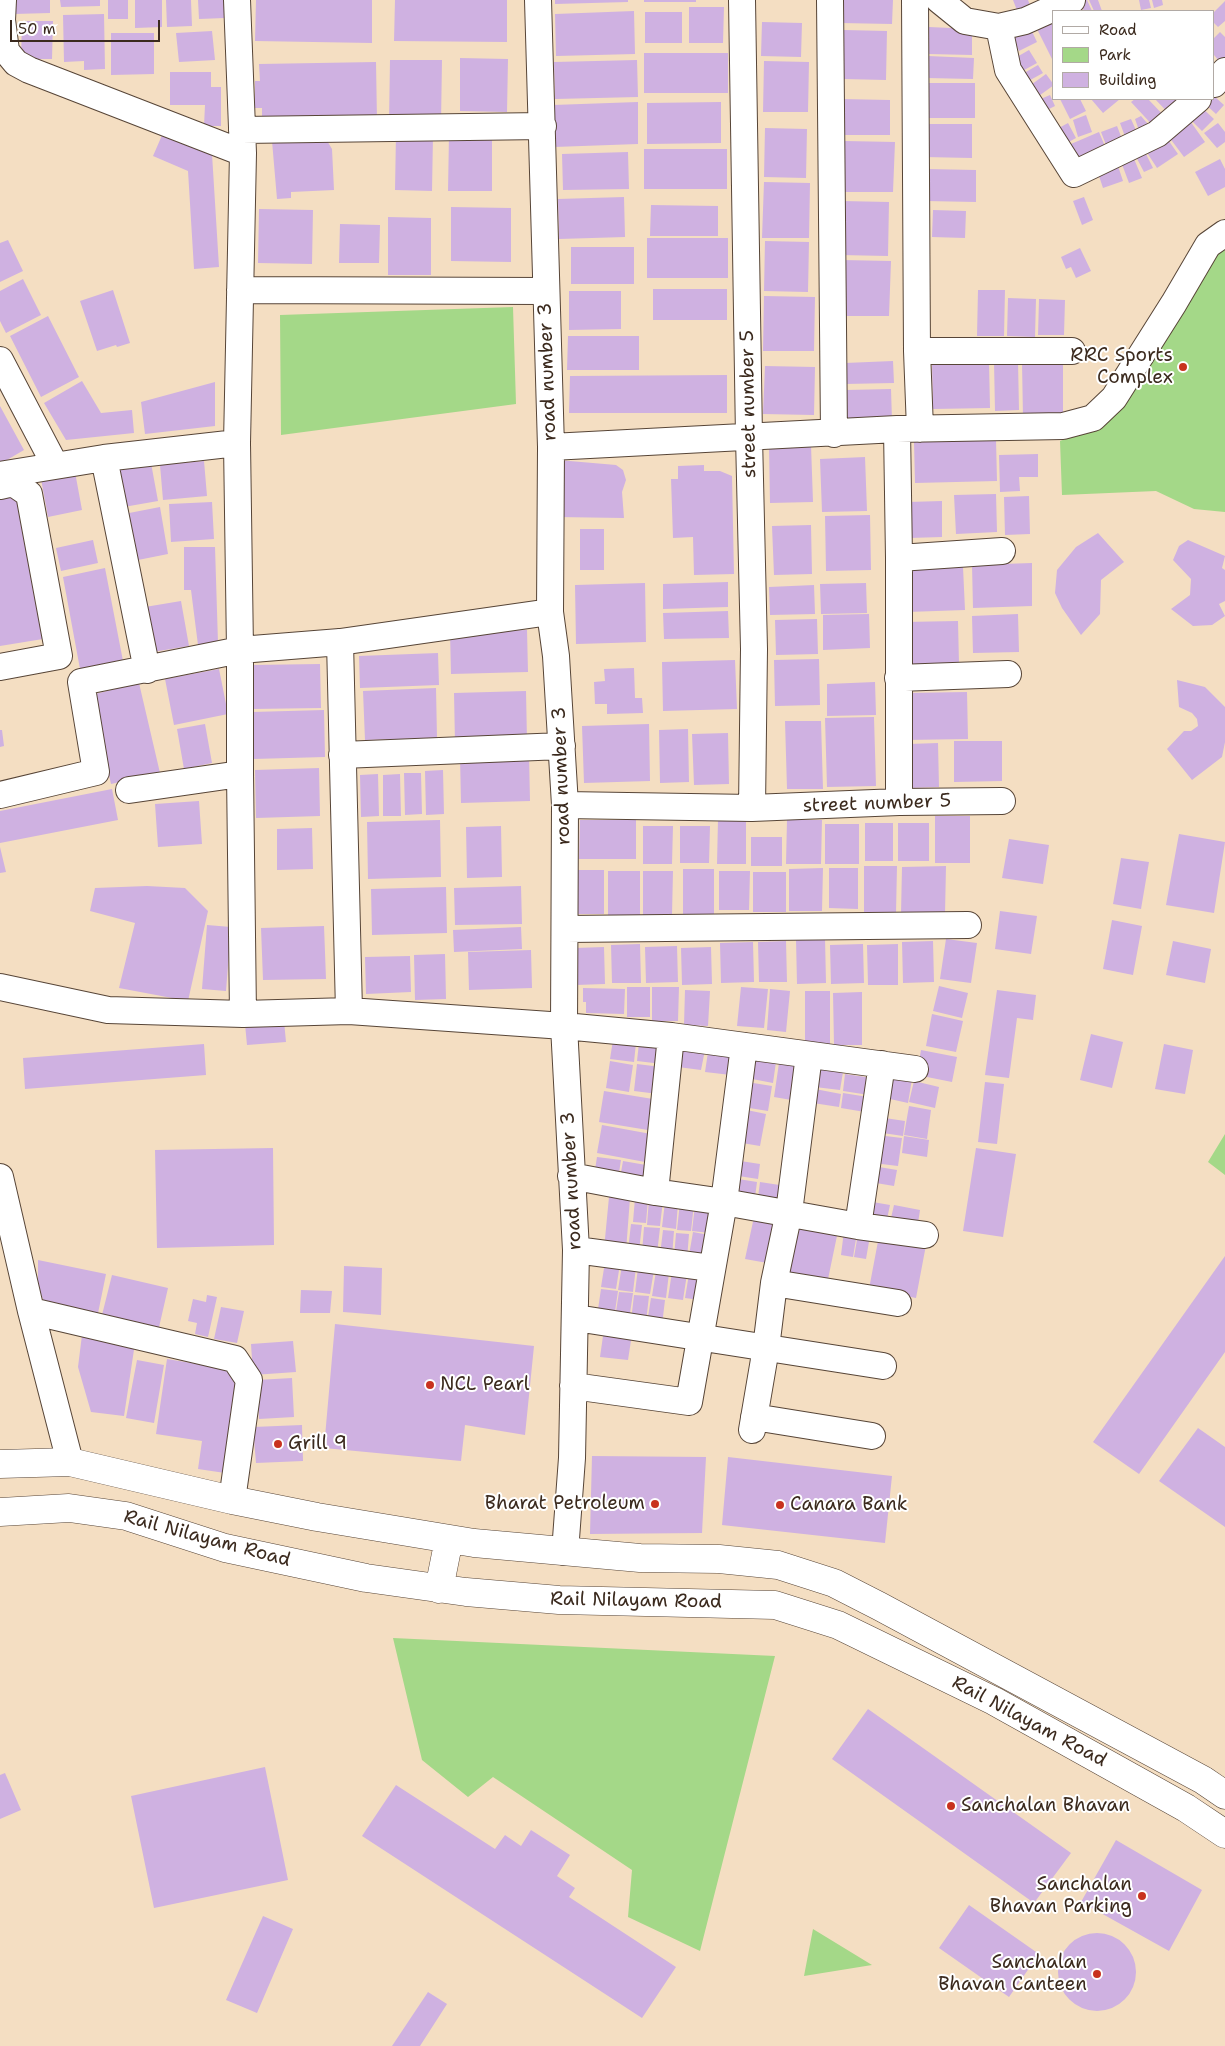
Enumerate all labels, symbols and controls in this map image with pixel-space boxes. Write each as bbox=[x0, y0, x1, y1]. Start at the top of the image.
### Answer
scale bar bbox=[12, 10, 162, 42]
legend bbox=[1052, 10, 1215, 100]
text: 50 m bbox=[18, 19, 56, 39]
text: Road bbox=[1099, 20, 1137, 40]
text: Park bbox=[1099, 45, 1131, 65]
text: Building bbox=[1099, 70, 1156, 90]
street label: road number 3 bbox=[534, 302, 562, 442]
street label: street number 5 bbox=[736, 330, 762, 478]
place label: RRC Sports Complex bbox=[1070, 345, 1173, 389]
marker: RRC Sports Complex bbox=[1177, 361, 1189, 373]
street label: road number 3 bbox=[548, 706, 576, 846]
street label: street number 5 bbox=[802, 790, 952, 818]
street label: road number 3 bbox=[557, 1111, 587, 1251]
place label: NCL Pearl bbox=[440, 1374, 529, 1396]
marker: NCL Pearl bbox=[424, 1379, 436, 1391]
place label: Grill 9 bbox=[288, 1433, 347, 1455]
marker: Grill 9 bbox=[272, 1438, 284, 1450]
place label: Bharat Petroleum bbox=[485, 1493, 645, 1515]
place label: Canara Bank bbox=[790, 1494, 908, 1516]
marker: Bharat Petroleum bbox=[649, 1498, 661, 1510]
marker: Canara Bank bbox=[774, 1499, 786, 1511]
street label: Rail Nilayam Road bbox=[121, 1506, 293, 1572]
street label: Rail Nilayam Road bbox=[550, 1588, 722, 1614]
street label: Rail Nilayam Road bbox=[948, 1672, 1110, 1772]
place label: Sanchalan Bhavan bbox=[961, 1795, 1130, 1817]
marker: Sanchalan Bhavan bbox=[945, 1800, 957, 1812]
place label: Sanchalan Bhavan Parking bbox=[990, 1874, 1132, 1918]
marker: Sanchalan Bhavan Parking bbox=[1136, 1890, 1148, 1902]
place label: Sanchalan Bhavan Canteen bbox=[938, 1952, 1087, 1996]
marker: Sanchalan Bhavan Canteen bbox=[1091, 1968, 1103, 1980]

